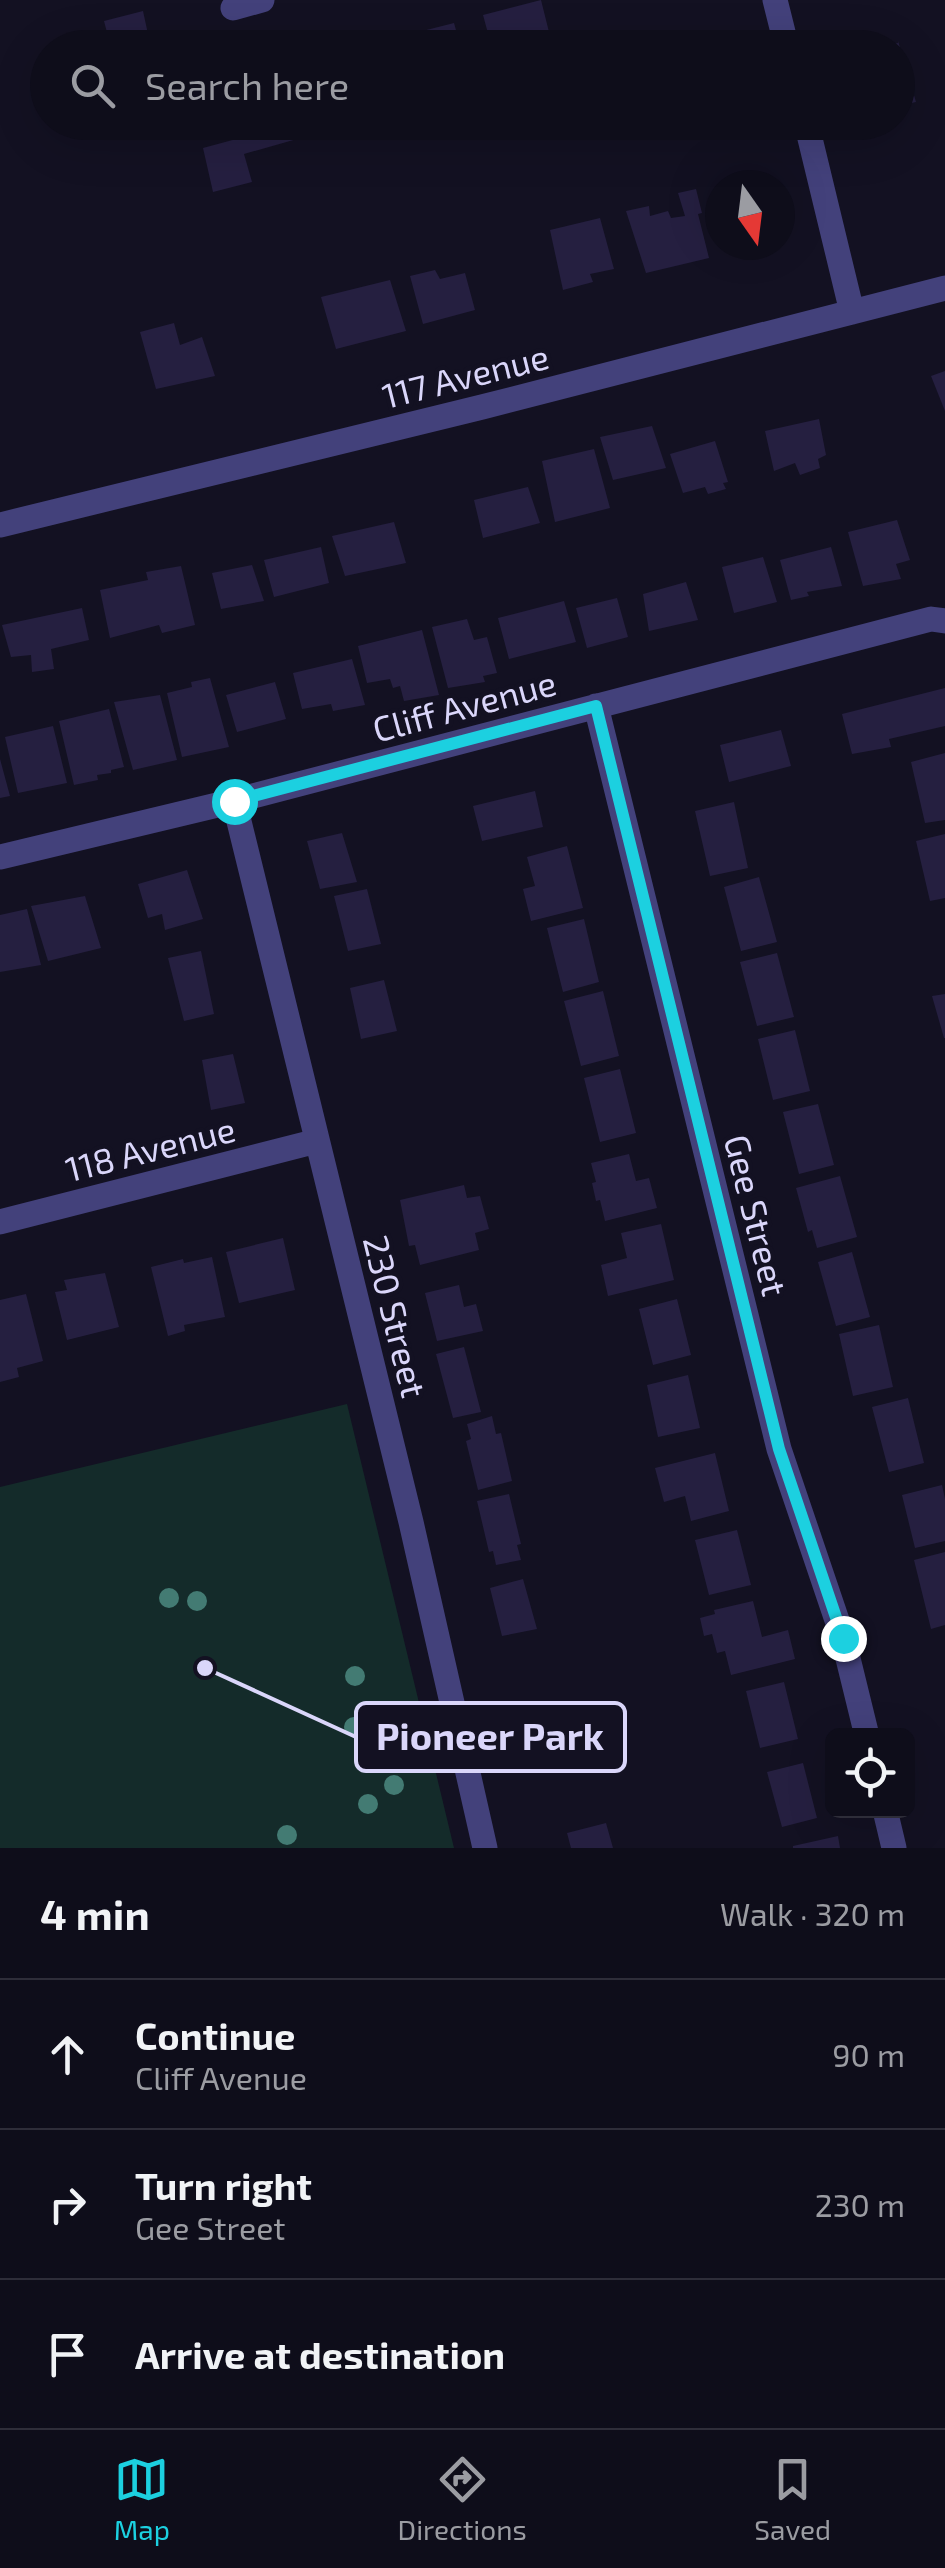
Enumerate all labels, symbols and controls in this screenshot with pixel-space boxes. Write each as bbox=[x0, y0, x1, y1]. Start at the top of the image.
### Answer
search box bbox=[30, 30, 915, 140]
icon: search bbox=[65, 58, 120, 113]
text: Search here bbox=[145, 62, 349, 108]
north arrow bbox=[705, 170, 795, 260]
street label: 117 Avenue bbox=[377, 334, 553, 416]
street label: Cliff Avenue bbox=[368, 660, 560, 750]
route start bbox=[212, 779, 258, 825]
street label: 118 Avenue bbox=[61, 1107, 239, 1189]
street label: Gee Street bbox=[717, 1130, 797, 1300]
street label: 230 Street bbox=[356, 1231, 436, 1401]
route end bbox=[821, 1616, 867, 1662]
callout: Pioneer Park bbox=[356, 1703, 625, 1771]
text: Pioneer Park bbox=[376, 1712, 605, 1758]
map controls bbox=[825, 1728, 915, 1818]
button: locate bbox=[825, 1728, 915, 1818]
text: 4 min bbox=[40, 1888, 150, 1938]
text: Walk · 320 m bbox=[720, 1894, 905, 1932]
text: Continue bbox=[135, 2012, 295, 2058]
icon: ahead bbox=[40, 2027, 95, 2082]
text: 90 m bbox=[832, 2035, 905, 2073]
text: Cliff Avenue bbox=[135, 2058, 307, 2096]
text: Turn right bbox=[135, 2162, 312, 2208]
icon: right bbox=[40, 2177, 95, 2232]
text: 230 m bbox=[815, 2185, 905, 2223]
text: Gee Street bbox=[135, 2208, 286, 2246]
icon: arrive bbox=[40, 2327, 95, 2382]
text: Arrive at destination bbox=[135, 2331, 505, 2377]
tab: Map bbox=[114, 2452, 170, 2546]
tab: Directions bbox=[398, 2452, 527, 2546]
tab: Saved bbox=[754, 2452, 831, 2546]

